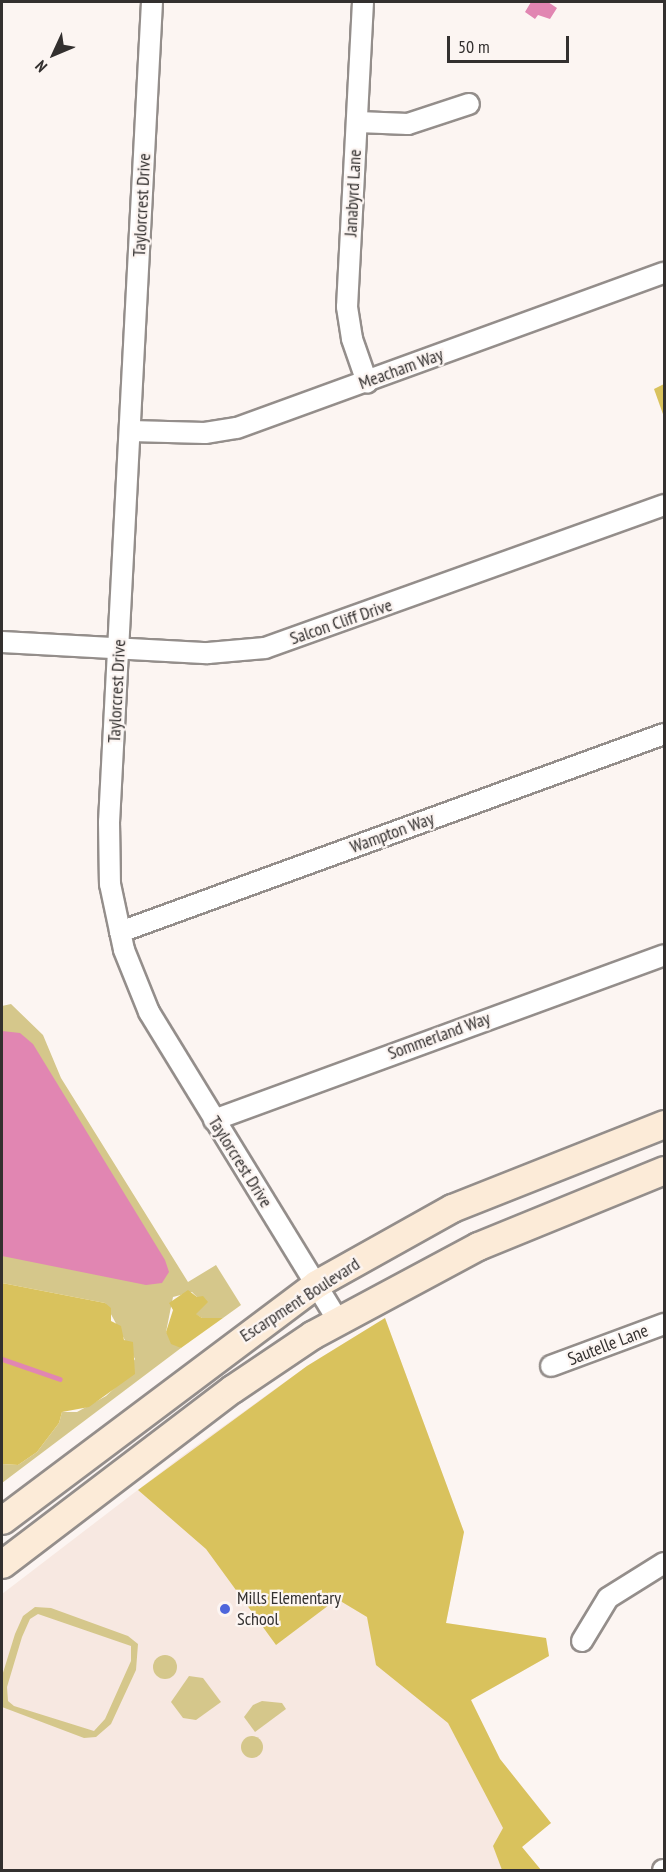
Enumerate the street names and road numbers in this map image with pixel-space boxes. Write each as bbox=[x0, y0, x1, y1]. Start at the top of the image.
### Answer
street label: Janabyrd Lane bbox=[340, 149, 366, 237]
street label: Taylorcrest Drive bbox=[129, 153, 155, 257]
street label: Meacham Way bbox=[356, 344, 446, 394]
street label: Salcon Cliff Drive bbox=[287, 594, 395, 650]
street label: Taylorcrest Drive bbox=[104, 639, 130, 743]
street label: Wampton Way bbox=[347, 808, 437, 858]
street label: Sommerland Way bbox=[385, 1007, 493, 1065]
street label: Taylorcrest Drive bbox=[203, 1112, 277, 1212]
street label: Escarpment Boulevard bbox=[236, 1253, 364, 1347]
street label: Sautelle Lane bbox=[565, 1320, 651, 1370]

